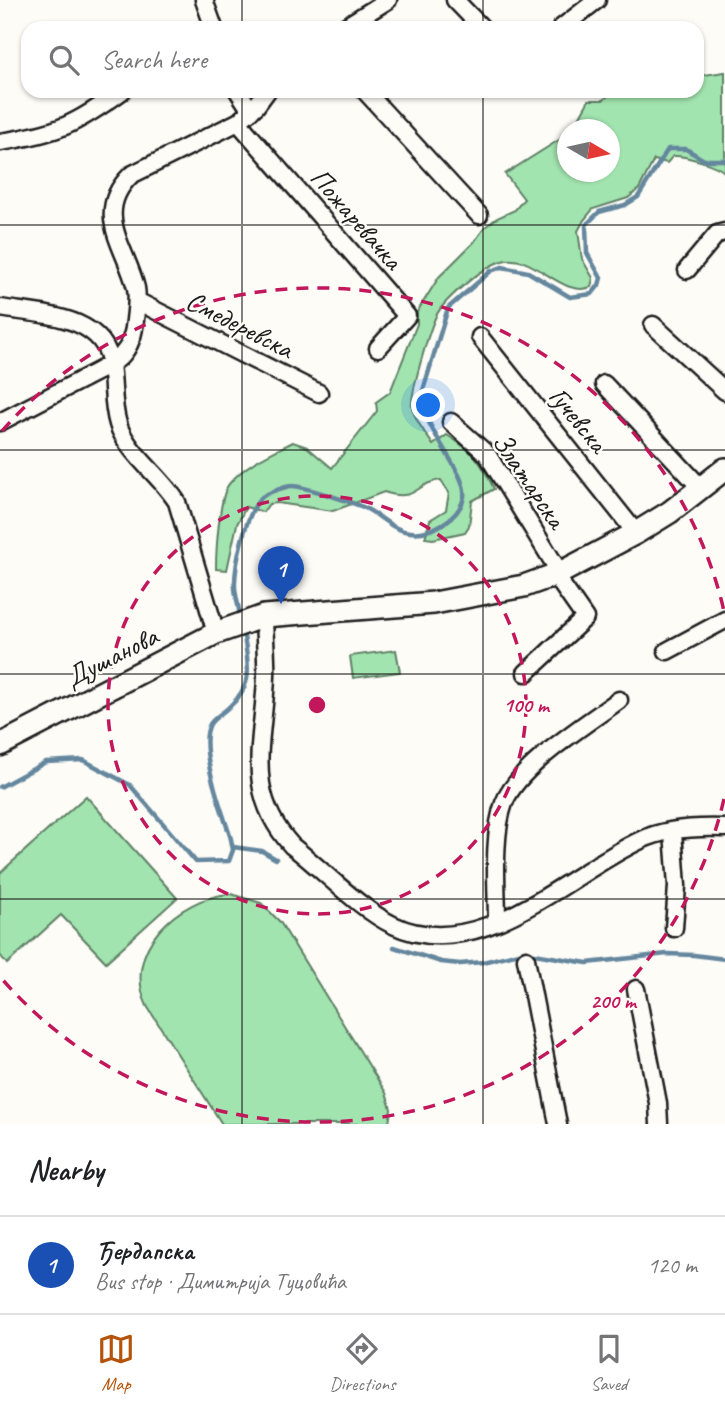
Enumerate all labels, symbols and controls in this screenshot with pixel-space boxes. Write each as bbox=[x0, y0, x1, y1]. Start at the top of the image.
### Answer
search box bbox=[21, 21, 704, 98]
icon: search bbox=[45, 41, 83, 79]
text: Search here bbox=[101, 43, 207, 76]
north arrow bbox=[557, 119, 620, 182]
street label: Пожаревачка bbox=[303, 160, 412, 278]
street label: Смедеревска bbox=[180, 283, 301, 367]
street label: Гучевска bbox=[541, 379, 617, 461]
your location bbox=[411, 388, 445, 422]
street label: Златарска bbox=[485, 426, 576, 537]
pin: 1 bbox=[258, 546, 304, 604]
street label: Душанова bbox=[59, 617, 165, 695]
text: 100 m bbox=[503, 692, 551, 718]
centre of rings bbox=[305, 693, 329, 717]
text: 200 m bbox=[590, 988, 638, 1014]
text: Nearby bbox=[28, 1151, 104, 1189]
text: Ђердапска bbox=[95, 1234, 194, 1267]
text: 1 bbox=[46, 1251, 56, 1280]
text: 120 m bbox=[648, 1251, 697, 1280]
text: Bus stop · Димитрија Туцовића bbox=[95, 1267, 346, 1296]
tab: Map bbox=[97, 1330, 135, 1396]
tab: Directions bbox=[329, 1330, 396, 1396]
tab: Saved bbox=[590, 1330, 628, 1396]

